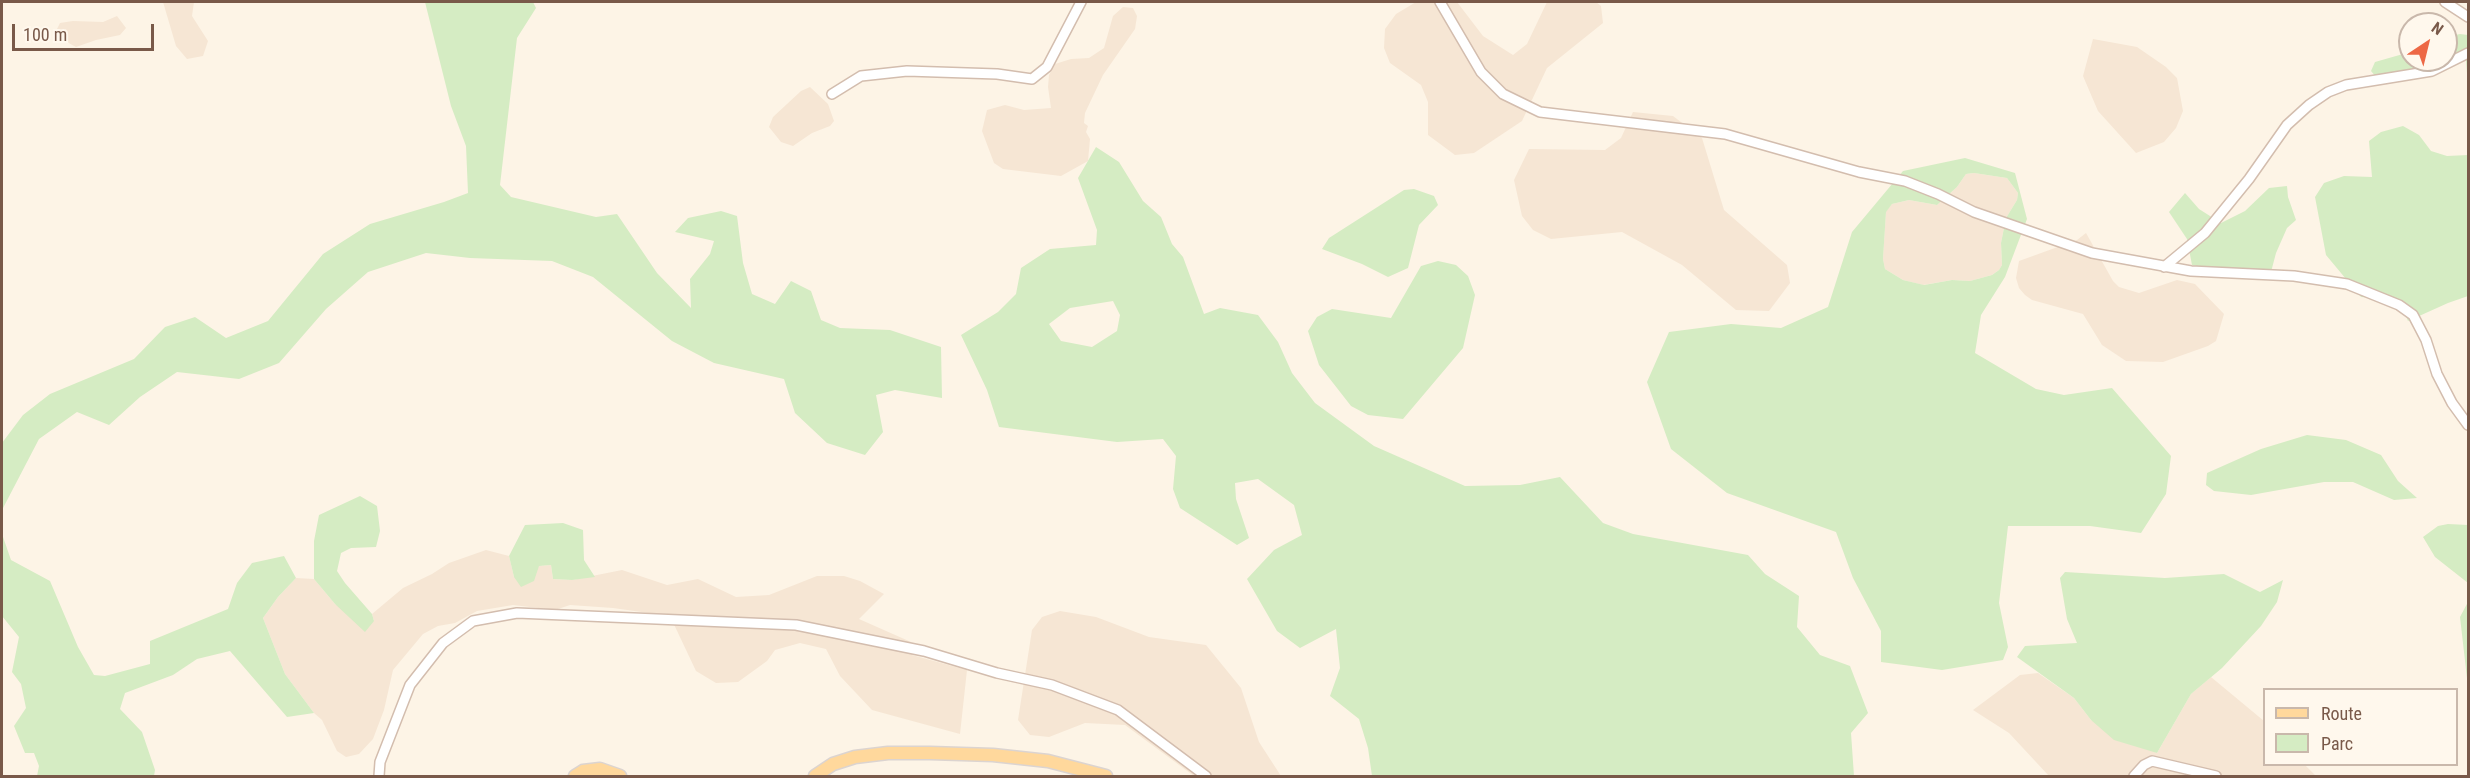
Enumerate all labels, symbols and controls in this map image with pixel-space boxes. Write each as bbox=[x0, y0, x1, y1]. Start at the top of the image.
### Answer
scale bar bbox=[15, 12, 158, 50]
north arrow bbox=[2398, 12, 2458, 72]
text: N bbox=[2428, 18, 2447, 39]
text: 100 m bbox=[23, 24, 67, 45]
legend bbox=[2263, 688, 2458, 766]
text: Route bbox=[2321, 703, 2362, 724]
text: Parc bbox=[2321, 733, 2353, 754]

